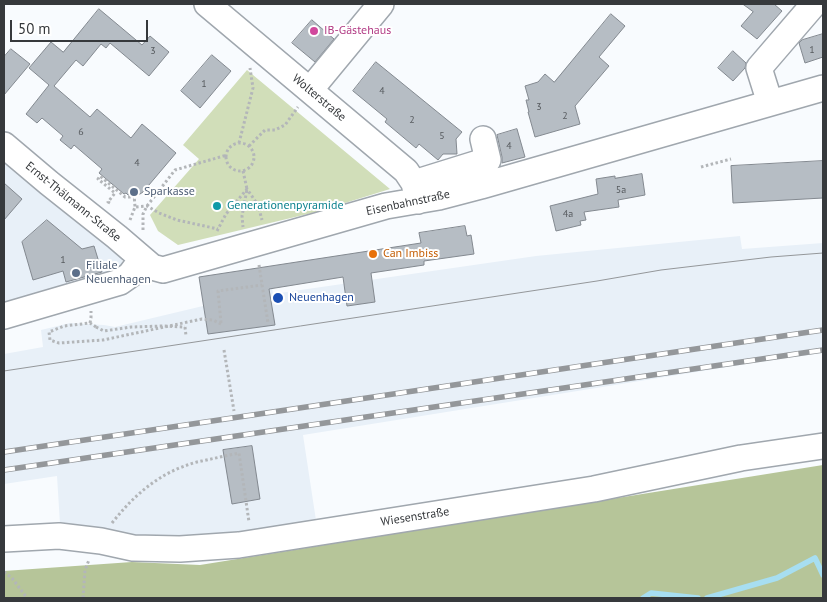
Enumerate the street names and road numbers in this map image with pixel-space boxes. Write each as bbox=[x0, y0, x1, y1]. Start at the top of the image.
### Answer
street label: Wolterstraße bbox=[289, 71, 349, 125]
street label: Ernst-Thälmann-Straße bbox=[22, 159, 124, 245]
street label: Eisenbahnstraße bbox=[365, 187, 451, 219]
street label: Wiesenstraße bbox=[380, 504, 450, 530]

